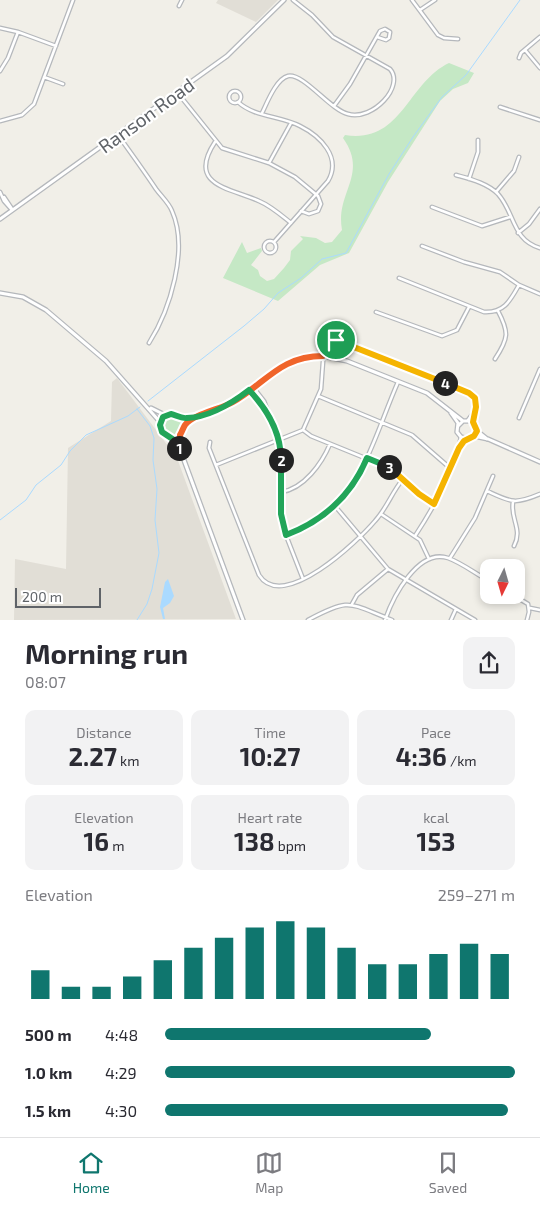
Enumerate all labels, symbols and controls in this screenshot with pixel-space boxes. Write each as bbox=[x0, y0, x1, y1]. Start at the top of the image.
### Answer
street label: Ranson Road bbox=[94, 73, 198, 157]
pin bbox=[315, 319, 357, 361]
icon: arrive bbox=[322, 326, 350, 354]
pin: 4 bbox=[432, 370, 458, 396]
text: 4 bbox=[441, 375, 450, 392]
pin: 1 bbox=[166, 436, 192, 460]
text: 1 bbox=[176, 440, 183, 457]
pin: 2 bbox=[268, 448, 294, 472]
text: 2 bbox=[277, 452, 286, 469]
pin: 3 bbox=[376, 454, 402, 480]
text: 3 bbox=[386, 459, 393, 476]
north arrow bbox=[480, 559, 525, 604]
map controls bbox=[480, 559, 525, 604]
scale bar bbox=[15, 584, 101, 608]
text: 200 m bbox=[22, 588, 62, 605]
text: Morning run bbox=[25, 636, 188, 670]
button: share bbox=[463, 637, 515, 689]
text: 08:07 bbox=[25, 672, 66, 691]
text: Distance bbox=[76, 724, 132, 741]
text: Time bbox=[254, 724, 286, 741]
text: Pace bbox=[421, 724, 451, 741]
text: 2.27 bbox=[69, 741, 117, 771]
text: 10:27 bbox=[240, 741, 300, 771]
text: 4:36 bbox=[395, 741, 447, 771]
text: km bbox=[117, 752, 139, 769]
text: /km bbox=[447, 752, 477, 769]
text: Elevation bbox=[74, 809, 134, 826]
text: Heart rate bbox=[238, 809, 302, 826]
text: kcal bbox=[423, 809, 449, 826]
text: 16 bbox=[84, 826, 109, 856]
text: 138 bbox=[234, 826, 275, 856]
text: 153 bbox=[417, 826, 455, 856]
text: m bbox=[109, 837, 124, 854]
text: bpm bbox=[275, 837, 306, 854]
text: Elevation bbox=[25, 885, 93, 904]
text: 259–271 m bbox=[438, 885, 515, 904]
text: 500 m bbox=[25, 1025, 72, 1044]
text: 4:48 bbox=[105, 1025, 138, 1044]
text: 1.0 km bbox=[25, 1063, 72, 1082]
text: 4:29 bbox=[105, 1063, 137, 1082]
text: 1.5 km bbox=[25, 1101, 71, 1120]
text: 4:30 bbox=[105, 1101, 137, 1120]
tab: Home bbox=[73, 1149, 110, 1196]
tab: Map bbox=[255, 1149, 283, 1196]
tab: Saved bbox=[429, 1149, 467, 1196]

